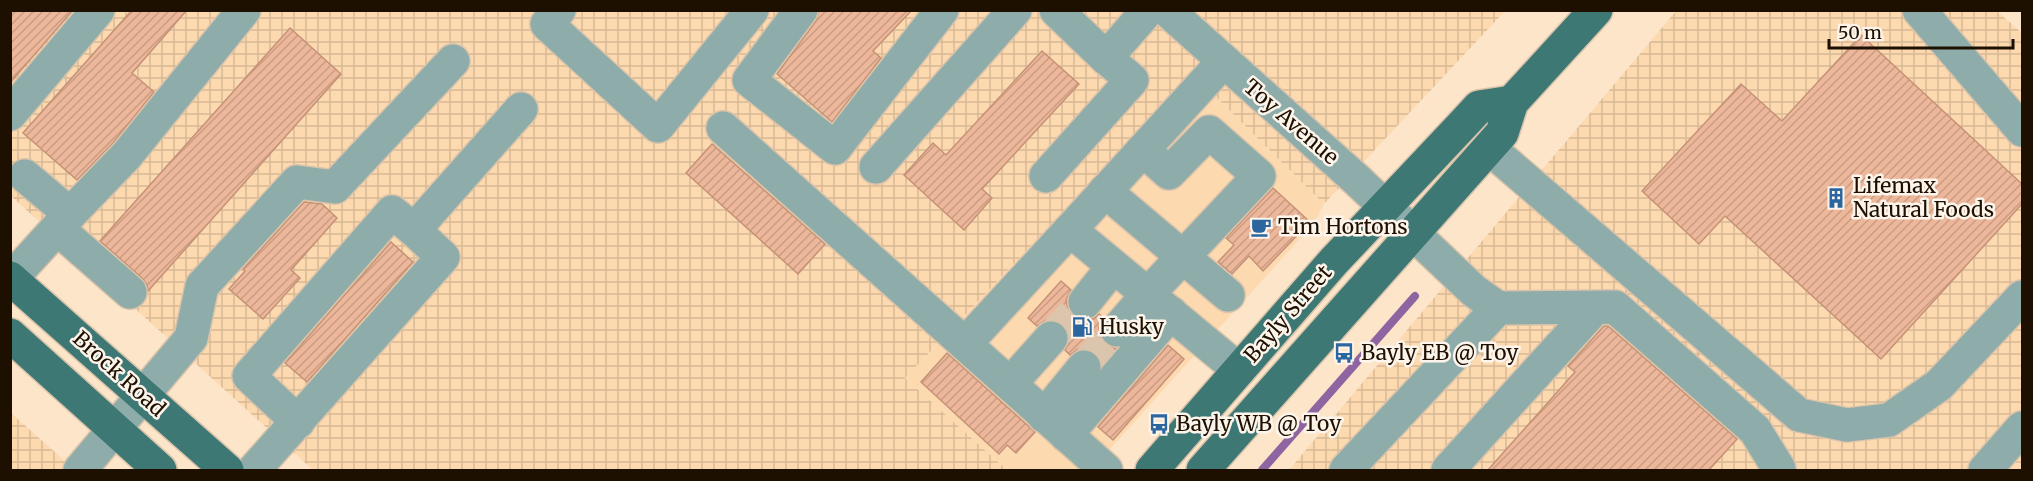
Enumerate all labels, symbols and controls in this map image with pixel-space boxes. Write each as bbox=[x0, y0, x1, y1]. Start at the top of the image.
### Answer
scale bar bbox=[1829, 12, 2014, 50]
text: 50 m bbox=[1838, 21, 1882, 44]
street label: Toy Avenue bbox=[1238, 73, 1344, 170]
place label: Lifemax Natural Foods bbox=[1853, 172, 1994, 223]
building icon: Lifemax Natural Foods bbox=[1824, 186, 1848, 210]
place label: Tim Hortons bbox=[1278, 213, 1408, 240]
cafe icon: Tim Hortons bbox=[1249, 215, 1273, 239]
street label: Bayly Street bbox=[1238, 259, 1337, 368]
place label: Husky bbox=[1099, 313, 1165, 340]
fuel station icon: Husky bbox=[1070, 315, 1094, 339]
street label: Brock Road bbox=[67, 325, 171, 422]
place label: Bayly EB @ Toy bbox=[1361, 339, 1519, 366]
bus stop icon: Bayly EB @ Toy bbox=[1332, 341, 1356, 365]
place label: Bayly WB @ Toy bbox=[1176, 410, 1342, 437]
bus stop icon: Bayly WB @ Toy bbox=[1147, 412, 1171, 436]

